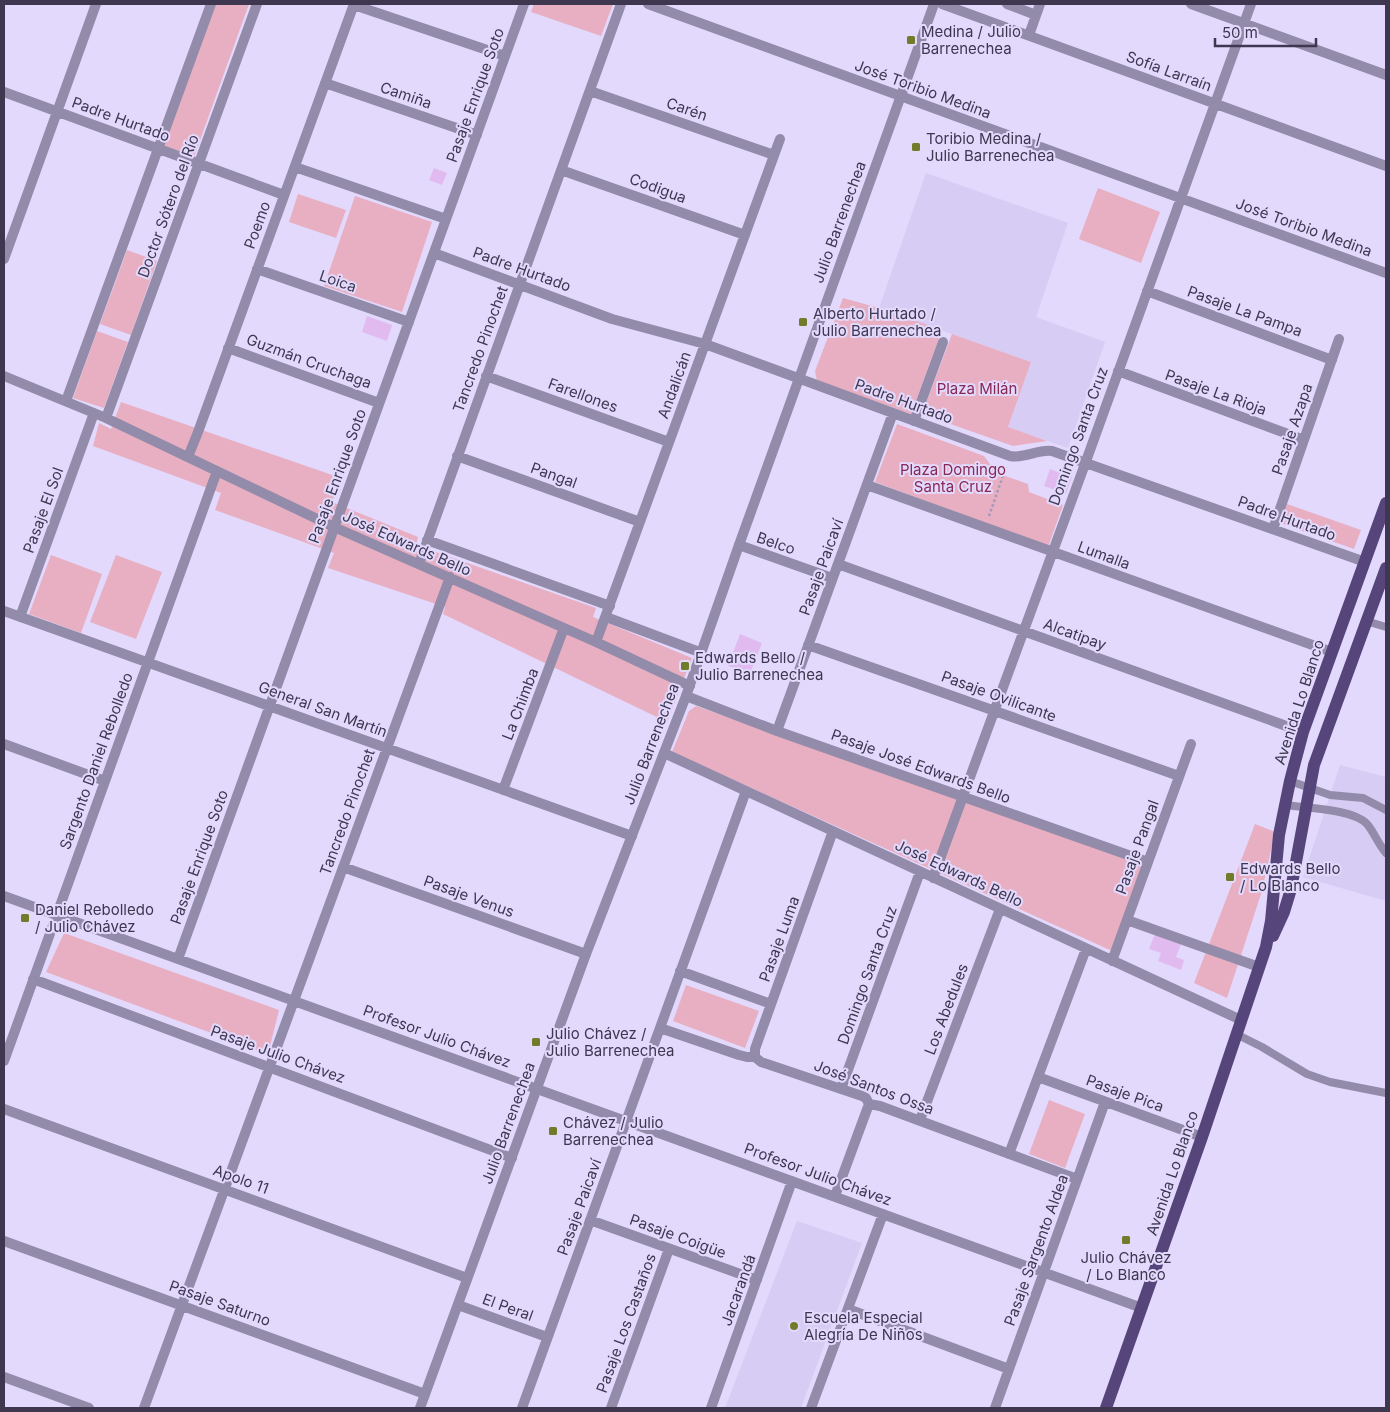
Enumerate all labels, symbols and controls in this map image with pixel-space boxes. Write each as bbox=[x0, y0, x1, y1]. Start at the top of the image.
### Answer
scale bar bbox=[1215, 15, 1316, 47]
place label: Medina / Julio Barrenechea bbox=[921, 22, 1021, 58]
text: 50 m bbox=[1222, 23, 1258, 42]
street label: Pasaje Enrique Soto bbox=[442, 25, 508, 165]
marker: Medina / Julio Barrenechea bbox=[905, 34, 917, 46]
street label: Sofía Larraín bbox=[1124, 47, 1214, 95]
street label: José Toribio Medina bbox=[852, 55, 994, 123]
street label: Camiña bbox=[378, 77, 434, 113]
street label: Padre Hurtado bbox=[69, 92, 173, 146]
street label: Carén bbox=[664, 93, 710, 125]
place label: Toribio Medina / Julio Barrenechea bbox=[926, 129, 1055, 165]
street label: Doctor Sótero del Río bbox=[133, 132, 203, 280]
marker: Toribio Medina / Julio Barrenechea bbox=[910, 141, 922, 153]
street label: Julio Barrenechea bbox=[808, 158, 870, 286]
street label: Codigua bbox=[627, 169, 689, 207]
street label: José Toribio Medina bbox=[1233, 193, 1375, 261]
street label: Poemo bbox=[240, 199, 274, 251]
street label: Padre Hurtado bbox=[470, 242, 574, 296]
street label: Loica bbox=[317, 266, 359, 296]
street label: Pasaje La Pampa bbox=[1185, 281, 1305, 341]
street label: Tancredo Pinochet bbox=[448, 283, 512, 415]
place label: Alberto Hurtado / Julio Barrenechea bbox=[813, 304, 942, 340]
marker: Alberto Hurtado / Julio Barrenechea bbox=[797, 316, 809, 328]
street label: Guzmán Cruchaga bbox=[244, 330, 374, 392]
street label: Andalicán bbox=[653, 349, 695, 421]
street label: Domingo Santa Cruz bbox=[1044, 364, 1112, 508]
street label: Pasaje La Rioja bbox=[1163, 365, 1269, 419]
street label: Farellones bbox=[546, 374, 621, 416]
street label: Padre Hurtado bbox=[852, 374, 956, 428]
park label: Plaza Milán bbox=[937, 379, 1017, 398]
street label: Pasaje Azapa bbox=[1267, 381, 1317, 477]
street label: Pasaje Enrique Soto bbox=[304, 406, 370, 546]
street label: Pangal bbox=[528, 458, 580, 492]
park label: Plaza Domingo Santa Cruz bbox=[900, 460, 1006, 496]
street label: Pasaje El Sol bbox=[19, 464, 67, 556]
street label: Padre Hurtado bbox=[1235, 491, 1339, 545]
street label: José Edwards Bello bbox=[340, 506, 474, 580]
street label: Pasaje Paicaví bbox=[795, 516, 847, 618]
street label: Belco bbox=[754, 528, 798, 558]
street label: Lumalla bbox=[1075, 537, 1133, 573]
street label: Alcatipay bbox=[1041, 614, 1110, 654]
street label: Avenida Lo Blanco bbox=[1270, 637, 1328, 767]
place label: Edwards Bello / Julio Barrenechea bbox=[695, 648, 824, 684]
marker: Edwards Bello / Julio Barrenechea bbox=[679, 660, 691, 672]
street label: La Chimba bbox=[498, 665, 542, 743]
street label: Pasaje Ovilicante bbox=[939, 666, 1059, 726]
street label: Sargento Daniel Rebolledo bbox=[55, 670, 137, 852]
street label: General San Martín bbox=[256, 677, 390, 741]
street label: Julio Barrenechea bbox=[619, 681, 683, 807]
street label: Pasaje José Edwards Bello bbox=[829, 725, 1013, 807]
street label: Tancredo Pinochet bbox=[315, 746, 379, 878]
street label: Pasaje Enrique Soto bbox=[166, 787, 232, 927]
street label: Pasaje Pangal bbox=[1111, 797, 1163, 897]
street label: José Edwards Bello bbox=[892, 835, 1026, 911]
place label: Edwards Bello / Lo Blanco bbox=[1240, 859, 1340, 895]
street label: Pasaje Venus bbox=[421, 871, 517, 921]
marker: Edwards Bello / Lo Blanco bbox=[1224, 871, 1236, 883]
street label: Pasaje Luma bbox=[755, 894, 803, 984]
place label: Daniel Rebolledo / Julio Chávez bbox=[35, 900, 154, 936]
street label: Domingo Santa Cruz bbox=[833, 903, 901, 1047]
marker: Daniel Rebolledo / Julio Chávez bbox=[19, 912, 31, 924]
street label: Los Abedules bbox=[920, 961, 972, 1057]
street label: Profesor Julio Chávez bbox=[361, 1000, 513, 1072]
street label: Pasaje Julio Chávez bbox=[208, 1021, 348, 1087]
place label: Julio Chávez / Julio Barrenechea bbox=[546, 1024, 675, 1060]
marker: Julio Chávez / Julio Barrenechea bbox=[530, 1036, 542, 1048]
street label: José Santos Ossa bbox=[811, 1055, 937, 1119]
street label: Julio Barrenechea bbox=[477, 1059, 539, 1187]
street label: Pasaje Pica bbox=[1084, 1070, 1166, 1116]
street label: Avenida Lo Blanco bbox=[1142, 1108, 1202, 1238]
place label: Chávez / Julio Barrenechea bbox=[563, 1113, 664, 1149]
marker: Chávez / Julio Barrenechea bbox=[547, 1125, 559, 1137]
street label: Profesor Julio Chávez bbox=[742, 1138, 894, 1210]
street label: Pasaje Paicaví bbox=[553, 1156, 605, 1258]
street label: Apolo 11 bbox=[211, 1160, 271, 1198]
street label: Pasaje Sargento Aldea bbox=[1000, 1172, 1072, 1328]
street label: Pasaje Coigüe bbox=[627, 1210, 729, 1262]
marker: Julio Chávez / Lo Blanco bbox=[1120, 1234, 1132, 1246]
place label: Julio Chávez / Lo Blanco bbox=[1081, 1248, 1171, 1284]
street label: Pasaje Los Castaños bbox=[592, 1251, 660, 1395]
street label: Jacarandá bbox=[716, 1252, 760, 1328]
street label: Pasaje Saturno bbox=[167, 1276, 273, 1330]
street label: El Peral bbox=[480, 1289, 536, 1325]
place label: Escuela Especial Alegría De Niños bbox=[804, 1308, 923, 1344]
marker: Escuela Especial Alegría De Niños bbox=[788, 1320, 800, 1332]

